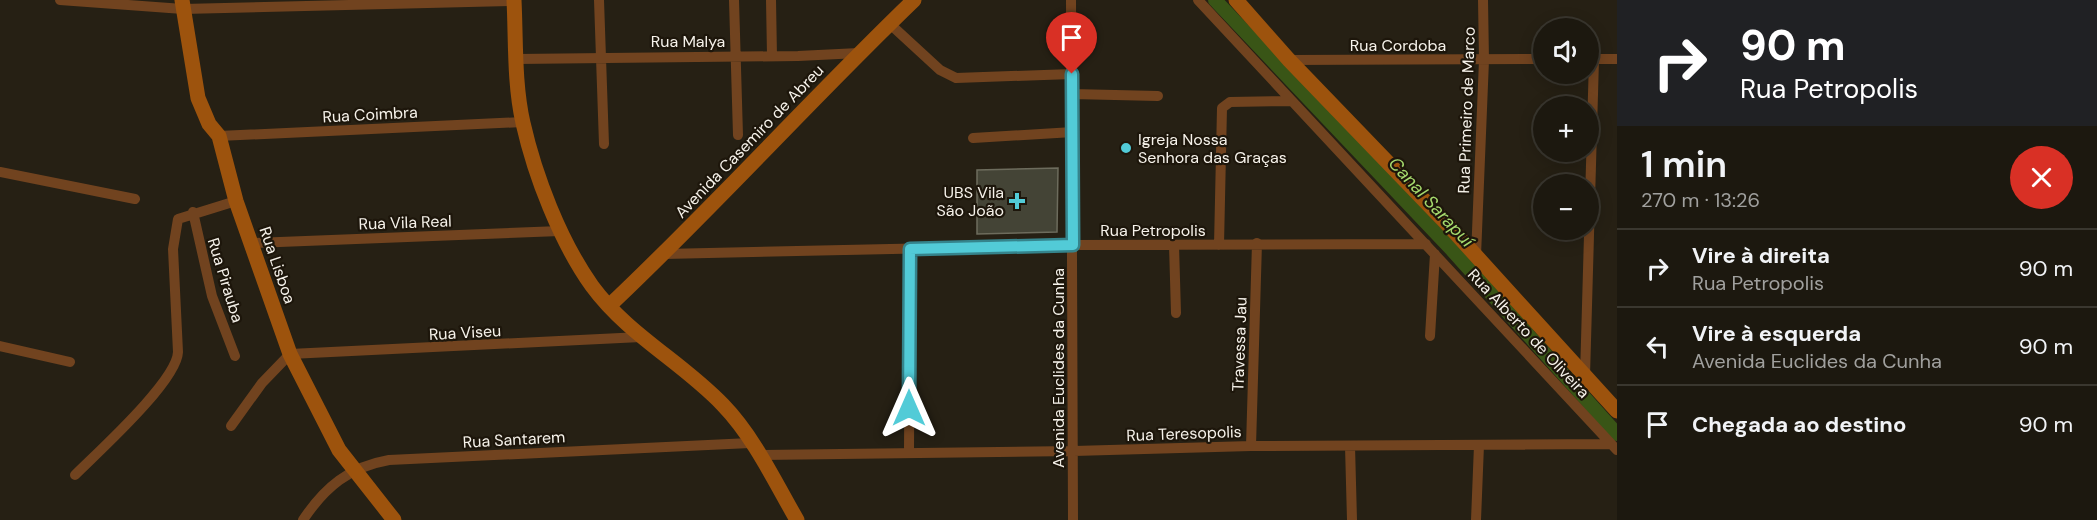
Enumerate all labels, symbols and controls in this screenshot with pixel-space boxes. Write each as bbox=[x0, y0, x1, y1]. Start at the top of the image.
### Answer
pin bbox=[1046, 12, 1097, 74]
map controls bbox=[1533, 18, 1599, 240]
button: sound bbox=[1533, 18, 1599, 84]
text: 90 m bbox=[1740, 18, 1846, 73]
icon: arrive bbox=[1055, 21, 1088, 54]
icon: right bbox=[1641, 24, 1719, 102]
street label: Rua Primeiro de Marco bbox=[1453, 26, 1480, 194]
street label: Rua Malya bbox=[651, 31, 725, 52]
street label: Rua Cordoba bbox=[1350, 35, 1446, 56]
street label: Avenida Casemiro de Abreu bbox=[670, 60, 828, 223]
text: Rua Petropolis bbox=[1740, 71, 1918, 106]
button: + bbox=[1533, 96, 1599, 162]
street label: Rua Coimbra bbox=[322, 102, 418, 127]
place label: Igreja Nossa Senhora das Graças bbox=[1138, 129, 1287, 168]
marker: Igreja Nossa Senhora das Graças bbox=[1119, 141, 1133, 155]
text: 1 min bbox=[1641, 141, 1727, 188]
button: close bbox=[2010, 146, 2073, 209]
water label: Canal Sarapuí bbox=[1383, 152, 1480, 254]
button: − bbox=[1533, 174, 1599, 240]
place label: UBS Vila São João bbox=[937, 182, 1004, 221]
text: 270 m · 13:26 bbox=[1641, 187, 1760, 213]
marker: UBS Vila São João bbox=[1008, 192, 1026, 210]
street label: Rua Vila Real bbox=[358, 210, 452, 235]
street label: Rua Petropolis bbox=[1100, 220, 1206, 241]
street label: Rua Lisboa bbox=[255, 224, 301, 306]
street label: Rua Pirauba bbox=[203, 235, 248, 325]
text: Vire à direita bbox=[1692, 241, 1830, 270]
icon: right bbox=[1641, 252, 1674, 285]
text: 90 m bbox=[2019, 254, 2073, 283]
street label: Rua Alberto de Oliveira bbox=[1463, 264, 1594, 402]
street label: Avenida Euclides da Cunha bbox=[1048, 268, 1069, 468]
text: Rua Petropolis bbox=[1692, 270, 1824, 296]
street label: Travessa Jau bbox=[1227, 296, 1252, 392]
text: Vire à esquerda bbox=[1692, 319, 1861, 348]
street label: Rua Viseu bbox=[428, 320, 502, 345]
icon: left bbox=[1641, 330, 1674, 363]
text: 90 m bbox=[2019, 332, 2073, 361]
text: Avenida Euclides da Cunha bbox=[1692, 348, 1942, 374]
position arrow bbox=[877, 376, 941, 440]
icon: arrive bbox=[1641, 408, 1674, 441]
text: Chegada ao destino bbox=[1692, 410, 1906, 439]
text: 90 m bbox=[2019, 410, 2073, 439]
street label: Rua Teresopolis bbox=[1126, 421, 1242, 446]
street label: Rua Santarem bbox=[462, 426, 566, 453]

